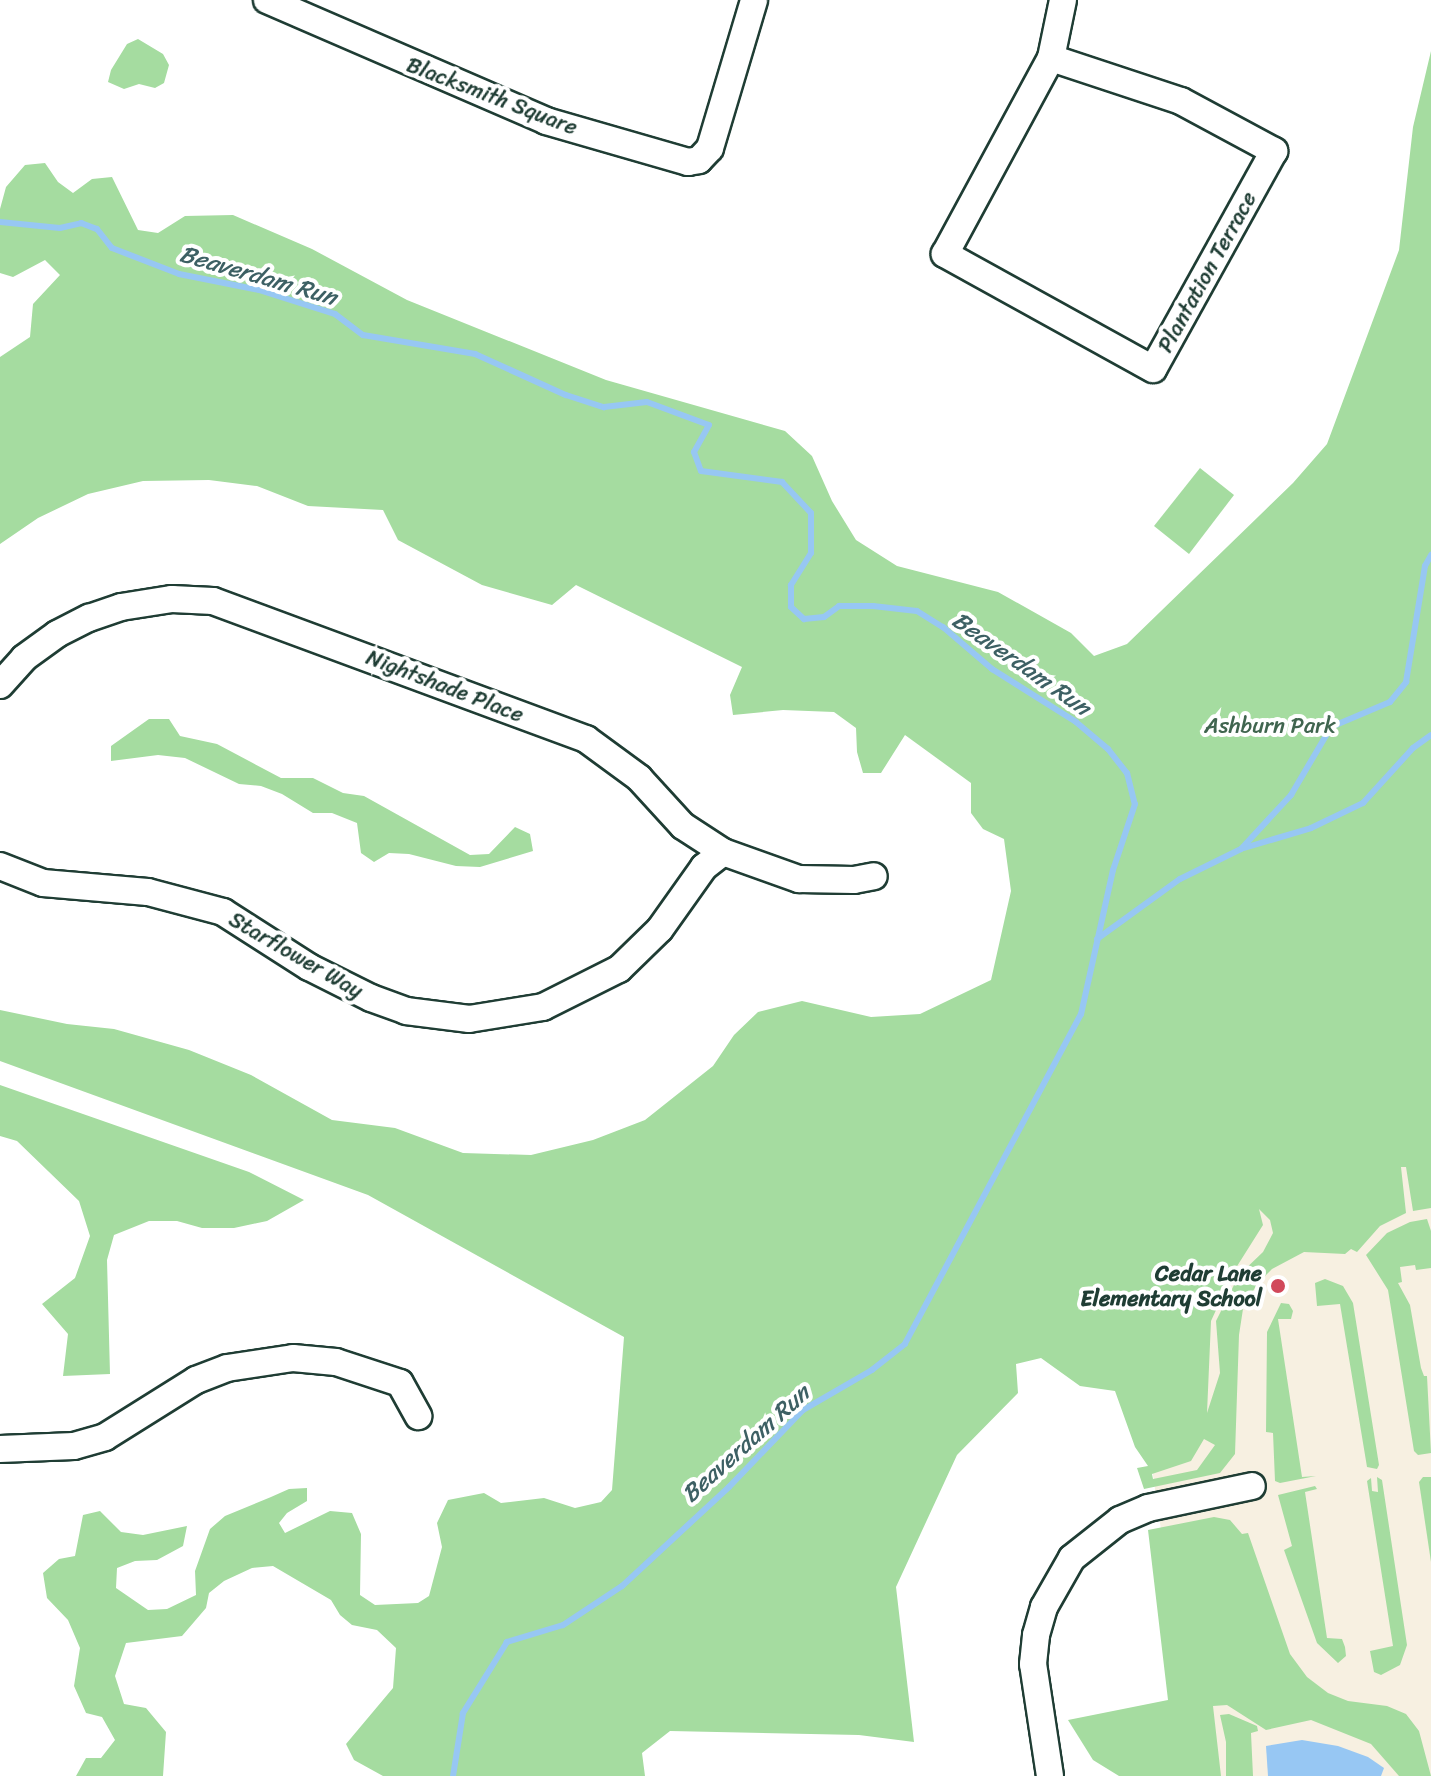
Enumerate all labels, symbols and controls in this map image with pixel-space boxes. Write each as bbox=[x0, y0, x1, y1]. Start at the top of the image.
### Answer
street label: Blacksmith Square bbox=[403, 51, 581, 141]
street label: Plantation Terrace bbox=[1152, 187, 1262, 357]
water label: Beaverdam Run bbox=[176, 240, 340, 312]
water label: Beaverdam Run bbox=[946, 606, 1096, 722]
street label: Nightshade Place bbox=[363, 644, 527, 728]
park label: Ashburn Park bbox=[1204, 713, 1336, 739]
street label: Starflower Way bbox=[224, 906, 368, 1004]
place label: Cedar Lane Elementary School bbox=[1080, 1260, 1262, 1312]
marker: Cedar Lane Elementary School bbox=[1269, 1277, 1287, 1295]
water label: Beaverdam Run bbox=[676, 1379, 816, 1509]

